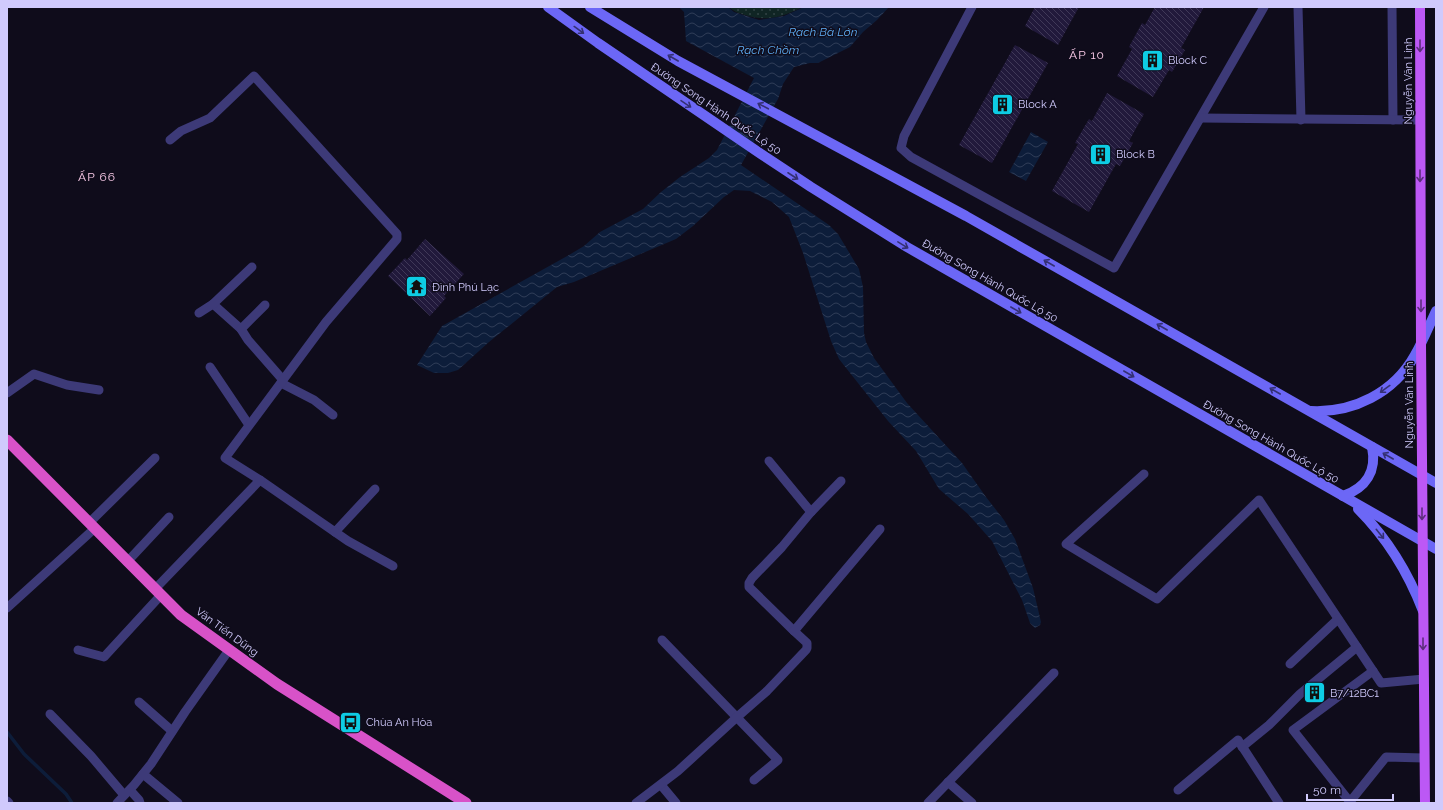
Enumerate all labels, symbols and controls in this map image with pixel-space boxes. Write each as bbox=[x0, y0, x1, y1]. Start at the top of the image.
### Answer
water label: Rạch Bà Lớn bbox=[789, 25, 858, 39]
one-way arrow bbox=[573, 26, 584, 34]
street label: Nguyễn Văn Linh bbox=[1402, 38, 1415, 124]
one-way arrow bbox=[1416, 39, 1424, 52]
water label: Rạch Chồm bbox=[737, 43, 799, 57]
building icon: Block C bbox=[1140, 47, 1166, 73]
district label: ẤP 10 bbox=[1069, 48, 1105, 62]
one-way arrow bbox=[667, 53, 679, 61]
place label: Block C bbox=[1168, 54, 1208, 67]
street label: Đường Song Hành Quốc Lộ 50 bbox=[648, 60, 784, 158]
building icon: Block A bbox=[990, 91, 1016, 117]
place label: Block A bbox=[1018, 98, 1057, 111]
one-way arrow bbox=[680, 100, 691, 108]
one-way arrow bbox=[757, 102, 769, 110]
building icon: Block B bbox=[1087, 141, 1113, 167]
place label: Block B bbox=[1116, 148, 1155, 161]
one-way arrow bbox=[1416, 169, 1424, 182]
district label: ẤP 66 bbox=[78, 170, 116, 184]
one-way arrow bbox=[787, 172, 798, 180]
street label: Đường Song Hành Quốc Lộ 50 bbox=[920, 237, 1060, 325]
one-way arrow bbox=[897, 241, 908, 249]
one-way arrow bbox=[1043, 258, 1055, 266]
temple icon: Đình Phú Lạc bbox=[404, 274, 430, 300]
place label: Đình Phú Lạc bbox=[432, 281, 499, 294]
one-way arrow bbox=[1417, 299, 1424, 312]
one-way arrow bbox=[1010, 307, 1022, 315]
one-way arrow bbox=[1156, 323, 1168, 330]
street label: Nguyễn Văn Linh bbox=[1403, 362, 1416, 448]
one-way arrow bbox=[1123, 371, 1135, 379]
one-way arrow bbox=[1379, 385, 1390, 393]
one-way arrow bbox=[1269, 387, 1281, 395]
street label: Đường Song Hành Quốc Lộ 50 bbox=[1201, 398, 1341, 486]
one-way arrow bbox=[1382, 451, 1394, 459]
one-way arrow bbox=[1418, 507, 1426, 520]
one-way arrow bbox=[1376, 528, 1385, 539]
street label: Văn Tiến Dũng bbox=[193, 605, 261, 659]
one-way arrow bbox=[1419, 637, 1427, 650]
building icon: B7/12BC1 bbox=[1302, 680, 1328, 706]
place label: B7/12BC1 bbox=[1330, 687, 1379, 700]
bus stop icon: Chùa An Hòa bbox=[338, 709, 364, 735]
place label: Chùa An Hòa bbox=[366, 716, 432, 729]
scale bar bbox=[1307, 776, 1393, 802]
text: 50 m bbox=[1313, 783, 1341, 797]

